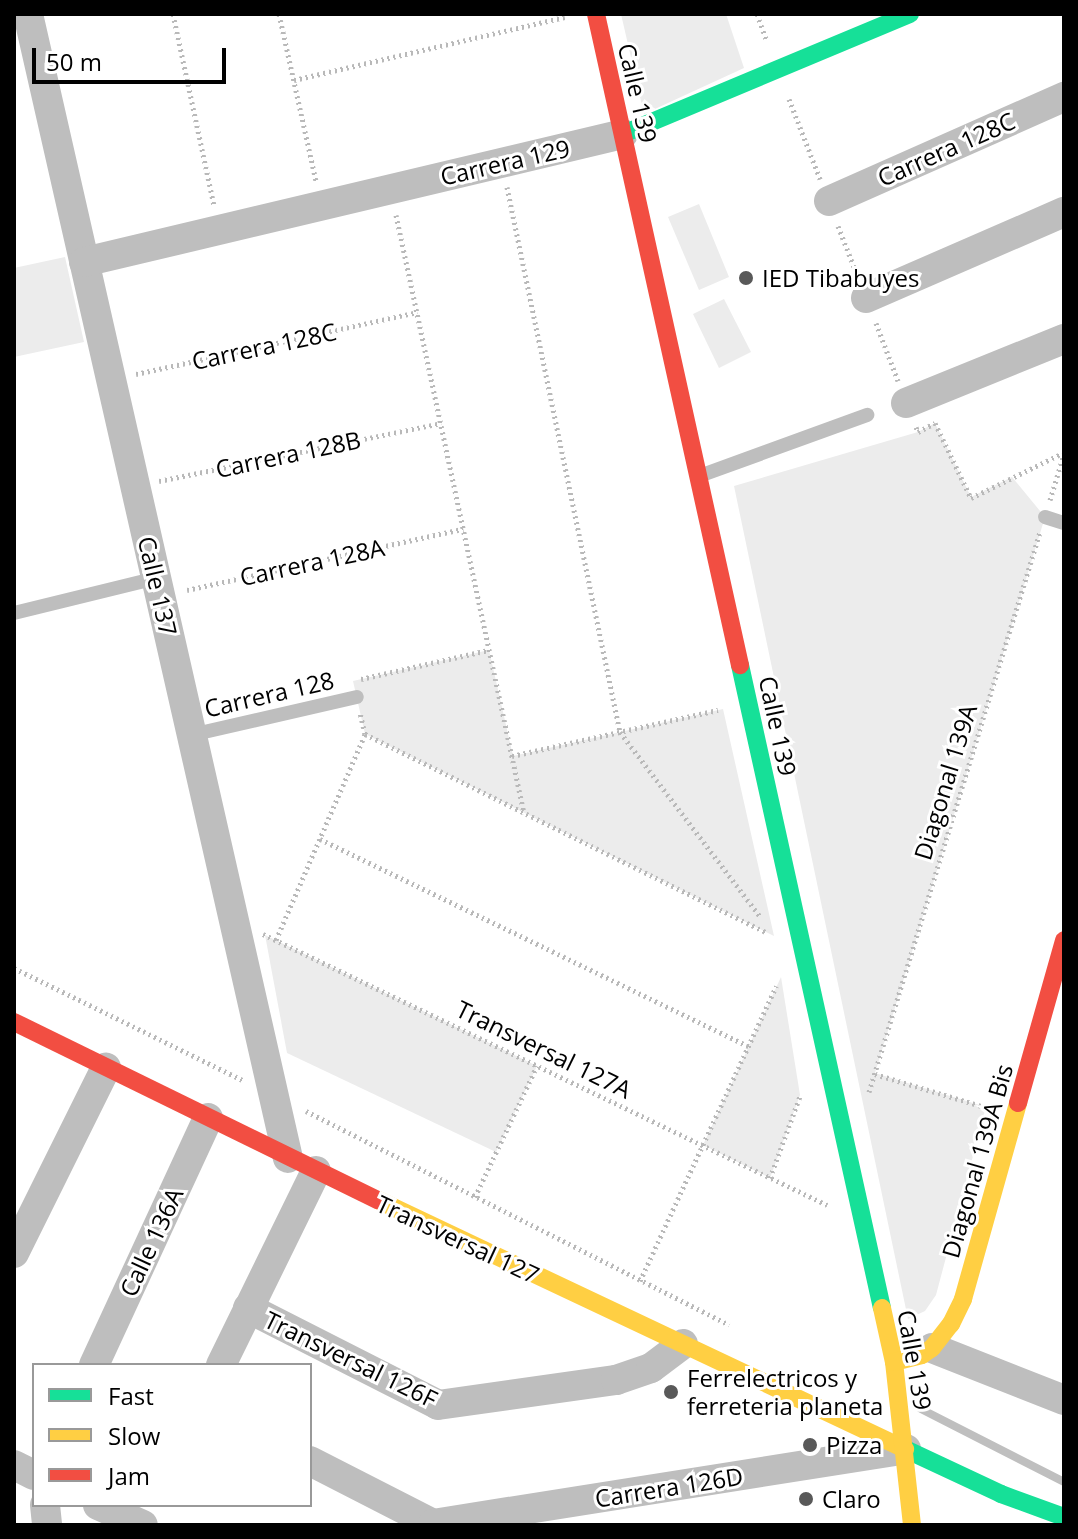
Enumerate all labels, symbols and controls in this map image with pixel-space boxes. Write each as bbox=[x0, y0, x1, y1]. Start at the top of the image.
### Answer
scale bar bbox=[36, 32, 230, 82]
street label: Calle 139 bbox=[613, 40, 663, 146]
text: 50 m bbox=[46, 45, 102, 78]
street label: Carrera 128C bbox=[873, 106, 1019, 192]
street label: Carrera 129 bbox=[437, 133, 573, 191]
place label: IED Tibabuyes bbox=[762, 264, 919, 292]
marker: IED Tibabuyes bbox=[737, 269, 755, 287]
street label: Carrera 128C bbox=[189, 317, 339, 375]
street label: Carrera 128B bbox=[213, 425, 363, 483]
street label: Calle 137 bbox=[133, 533, 183, 639]
street label: Carrera 128A bbox=[237, 533, 387, 591]
street label: Carrera 128 bbox=[201, 665, 337, 723]
street label: Calle 139 bbox=[753, 673, 803, 779]
street label: Diagonal 139A bbox=[908, 701, 982, 863]
street label: Transversal 127A bbox=[452, 994, 636, 1104]
street label: Diagonal 139A Bis bbox=[936, 1061, 1018, 1261]
street label: Calle 136A bbox=[113, 1183, 189, 1301]
street label: Transversal 127 bbox=[372, 1189, 544, 1289]
street label: Transversal 126F bbox=[260, 1305, 442, 1413]
street label: Calle 139 bbox=[892, 1308, 938, 1412]
legend bbox=[32, 1363, 312, 1507]
place label: Ferrelectricos y ferreteria planeta bbox=[687, 1364, 883, 1420]
text: Fast bbox=[108, 1379, 154, 1412]
marker: Ferrelectricos y ferreteria planeta bbox=[662, 1383, 680, 1401]
text: Slow bbox=[108, 1419, 160, 1452]
place label: Pizza bbox=[826, 1431, 882, 1459]
marker: Pizza bbox=[801, 1436, 819, 1454]
text: Jam bbox=[108, 1459, 150, 1492]
street label: Carrera 126D bbox=[593, 1461, 745, 1513]
place label: Claro bbox=[822, 1485, 881, 1513]
marker: Claro bbox=[797, 1490, 815, 1508]

